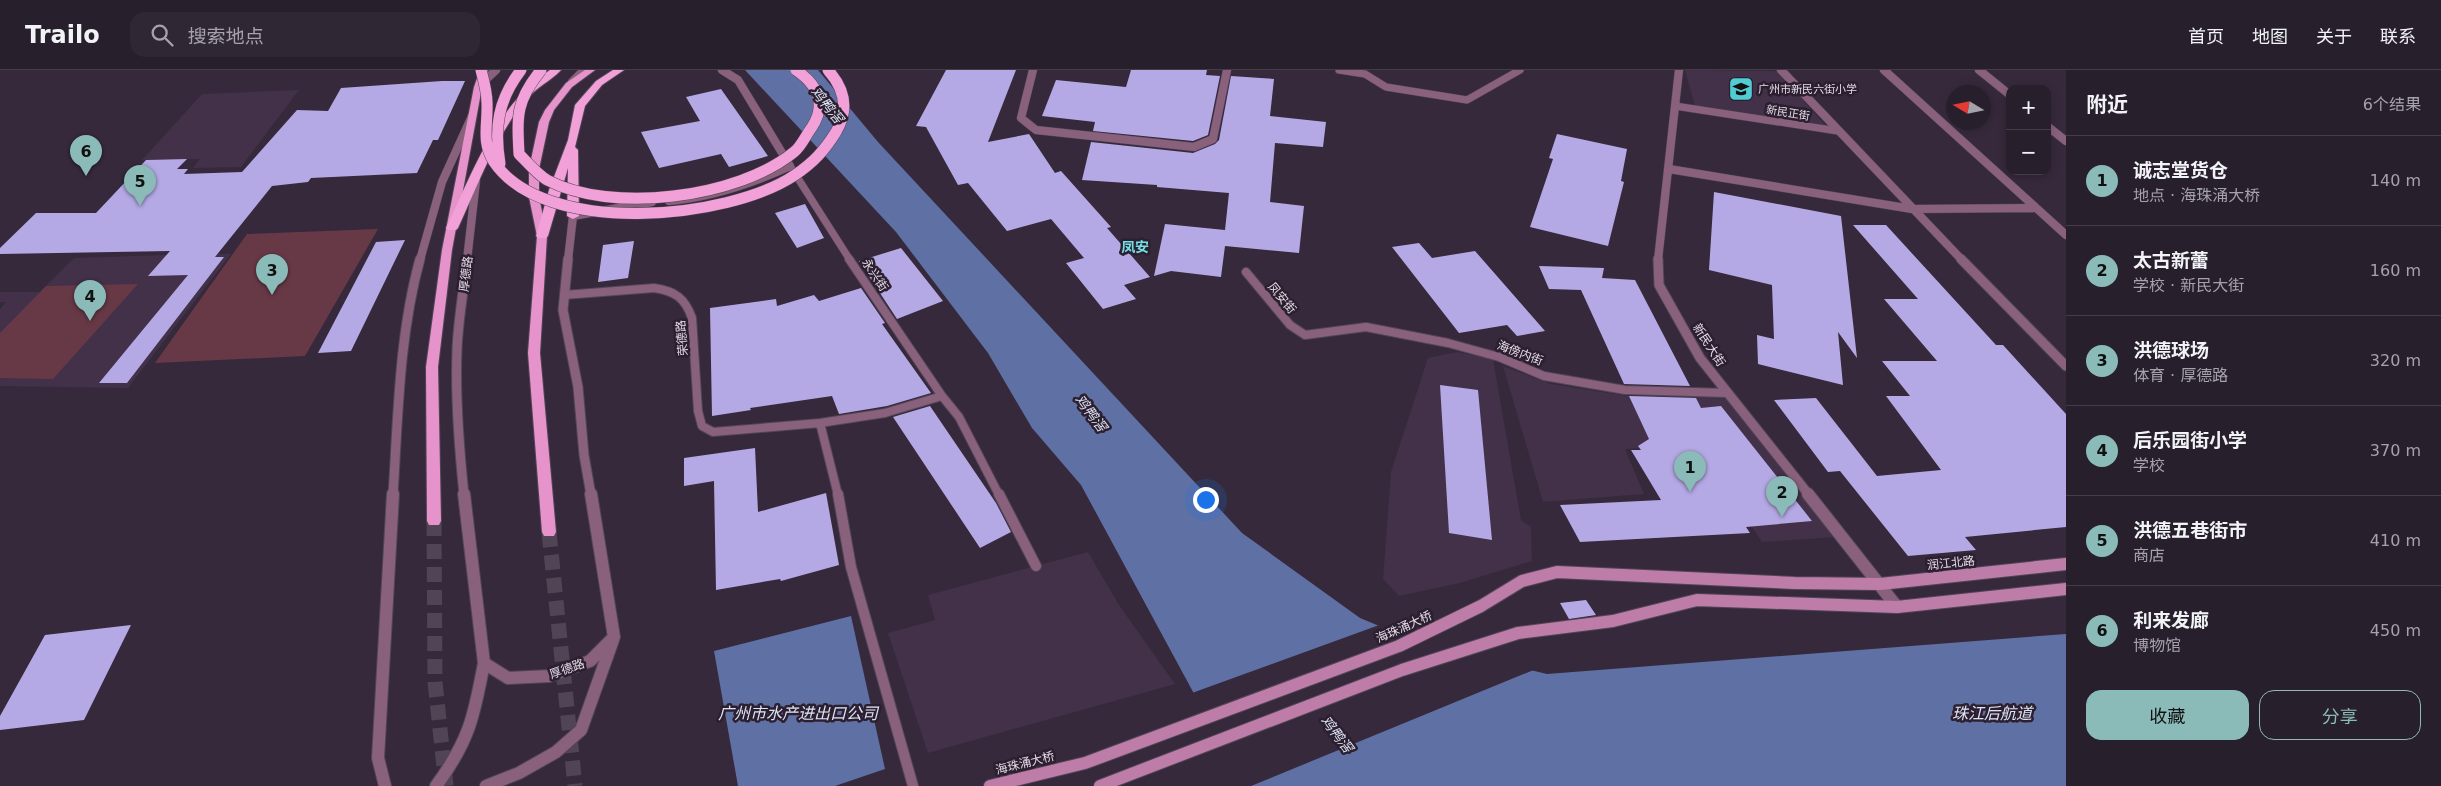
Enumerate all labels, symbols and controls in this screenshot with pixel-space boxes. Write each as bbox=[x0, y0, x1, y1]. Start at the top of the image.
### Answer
search box bbox=[130, 12, 480, 57]
text: Trailo bbox=[25, 21, 100, 49]
icon: search bbox=[148, 21, 176, 49]
text: 搜索地点 bbox=[188, 25, 264, 47]
text: 首页 bbox=[2188, 26, 2224, 47]
text: 地图 bbox=[2252, 26, 2288, 47]
text: 关于 bbox=[2316, 26, 2352, 47]
text: 联系 bbox=[2380, 26, 2416, 47]
school or university icon: 广州市新民六街小学 bbox=[1728, 76, 1754, 102]
place label: 广州市新民六街小学 bbox=[1758, 83, 1857, 96]
water label: 鸡鸭滘 bbox=[808, 84, 848, 128]
north arrow bbox=[1946, 85, 1991, 130]
map controls bbox=[2006, 85, 2051, 175]
button: + bbox=[2006, 85, 2051, 130]
text: 附近 bbox=[2086, 93, 2128, 117]
text: 6个结果 bbox=[2363, 95, 2421, 114]
street label: 新民正街 bbox=[1765, 103, 1811, 123]
button: − bbox=[2006, 130, 2051, 175]
pin: 6 bbox=[70, 135, 102, 176]
text: 诚志堂货仓 bbox=[2133, 159, 2228, 181]
pin: 5 bbox=[124, 165, 156, 206]
text: 1 bbox=[2096, 171, 2108, 190]
text: 140 m bbox=[2370, 171, 2421, 190]
text: 地点 · 海珠涌大桥 bbox=[2133, 186, 2260, 205]
district label: 凤安 bbox=[1121, 239, 1149, 255]
text: 太古新蕾 bbox=[2133, 249, 2209, 271]
pin: 3 bbox=[256, 254, 288, 295]
street label: 厚德路 bbox=[457, 255, 475, 293]
street label: 永兴街 bbox=[859, 256, 891, 294]
text: 2 bbox=[2096, 261, 2108, 280]
text: 160 m bbox=[2370, 261, 2421, 280]
text: 学校 · 新民大街 bbox=[2133, 276, 2244, 295]
pin: 4 bbox=[74, 280, 106, 321]
street label: 凤安街 bbox=[1265, 280, 1299, 316]
street label: 荣德路 bbox=[673, 319, 691, 357]
street label: 新民大街 bbox=[1690, 321, 1728, 369]
street label: 海傍内街 bbox=[1495, 338, 1545, 368]
text: 洪德球场 bbox=[2133, 339, 2209, 361]
text: 3 bbox=[2096, 351, 2108, 370]
text: 320 m bbox=[2370, 351, 2421, 370]
text: 体育 · 厚德路 bbox=[2133, 366, 2228, 385]
water label: 鸡鸭滘 bbox=[1072, 391, 1111, 436]
text: 后乐园街小学 bbox=[2133, 429, 2247, 451]
text: 4 bbox=[2096, 441, 2108, 460]
text: 370 m bbox=[2370, 441, 2421, 460]
pin: 1 bbox=[1674, 451, 1706, 492]
text: 学校 bbox=[2133, 456, 2165, 475]
pin: 2 bbox=[1766, 476, 1798, 517]
your location bbox=[1193, 487, 1219, 513]
text: 洪德五巷街市 bbox=[2133, 519, 2247, 541]
text: 5 bbox=[2096, 531, 2108, 550]
text: 410 m bbox=[2370, 531, 2421, 550]
text: 商店 bbox=[2133, 546, 2165, 565]
street label: 润江北路 bbox=[1926, 554, 1976, 572]
street label: 海珠涌大桥 bbox=[1374, 608, 1434, 646]
text: 利来发廊 bbox=[2133, 609, 2209, 631]
text: 6 bbox=[2096, 621, 2108, 640]
text: 450 m bbox=[2370, 621, 2421, 640]
text: 博物馆 bbox=[2133, 636, 2181, 655]
street label: 厚德路 bbox=[548, 657, 586, 681]
button: 收藏 bbox=[2086, 690, 2249, 740]
button: 分享 bbox=[2259, 690, 2421, 740]
water label: 广州市水产进出口公司 bbox=[718, 704, 880, 723]
water label: 珠江后航道 bbox=[1952, 704, 2034, 723]
water label: 鸡鸭滘 bbox=[1318, 712, 1357, 757]
street label: 海珠涌大桥 bbox=[994, 749, 1056, 777]

